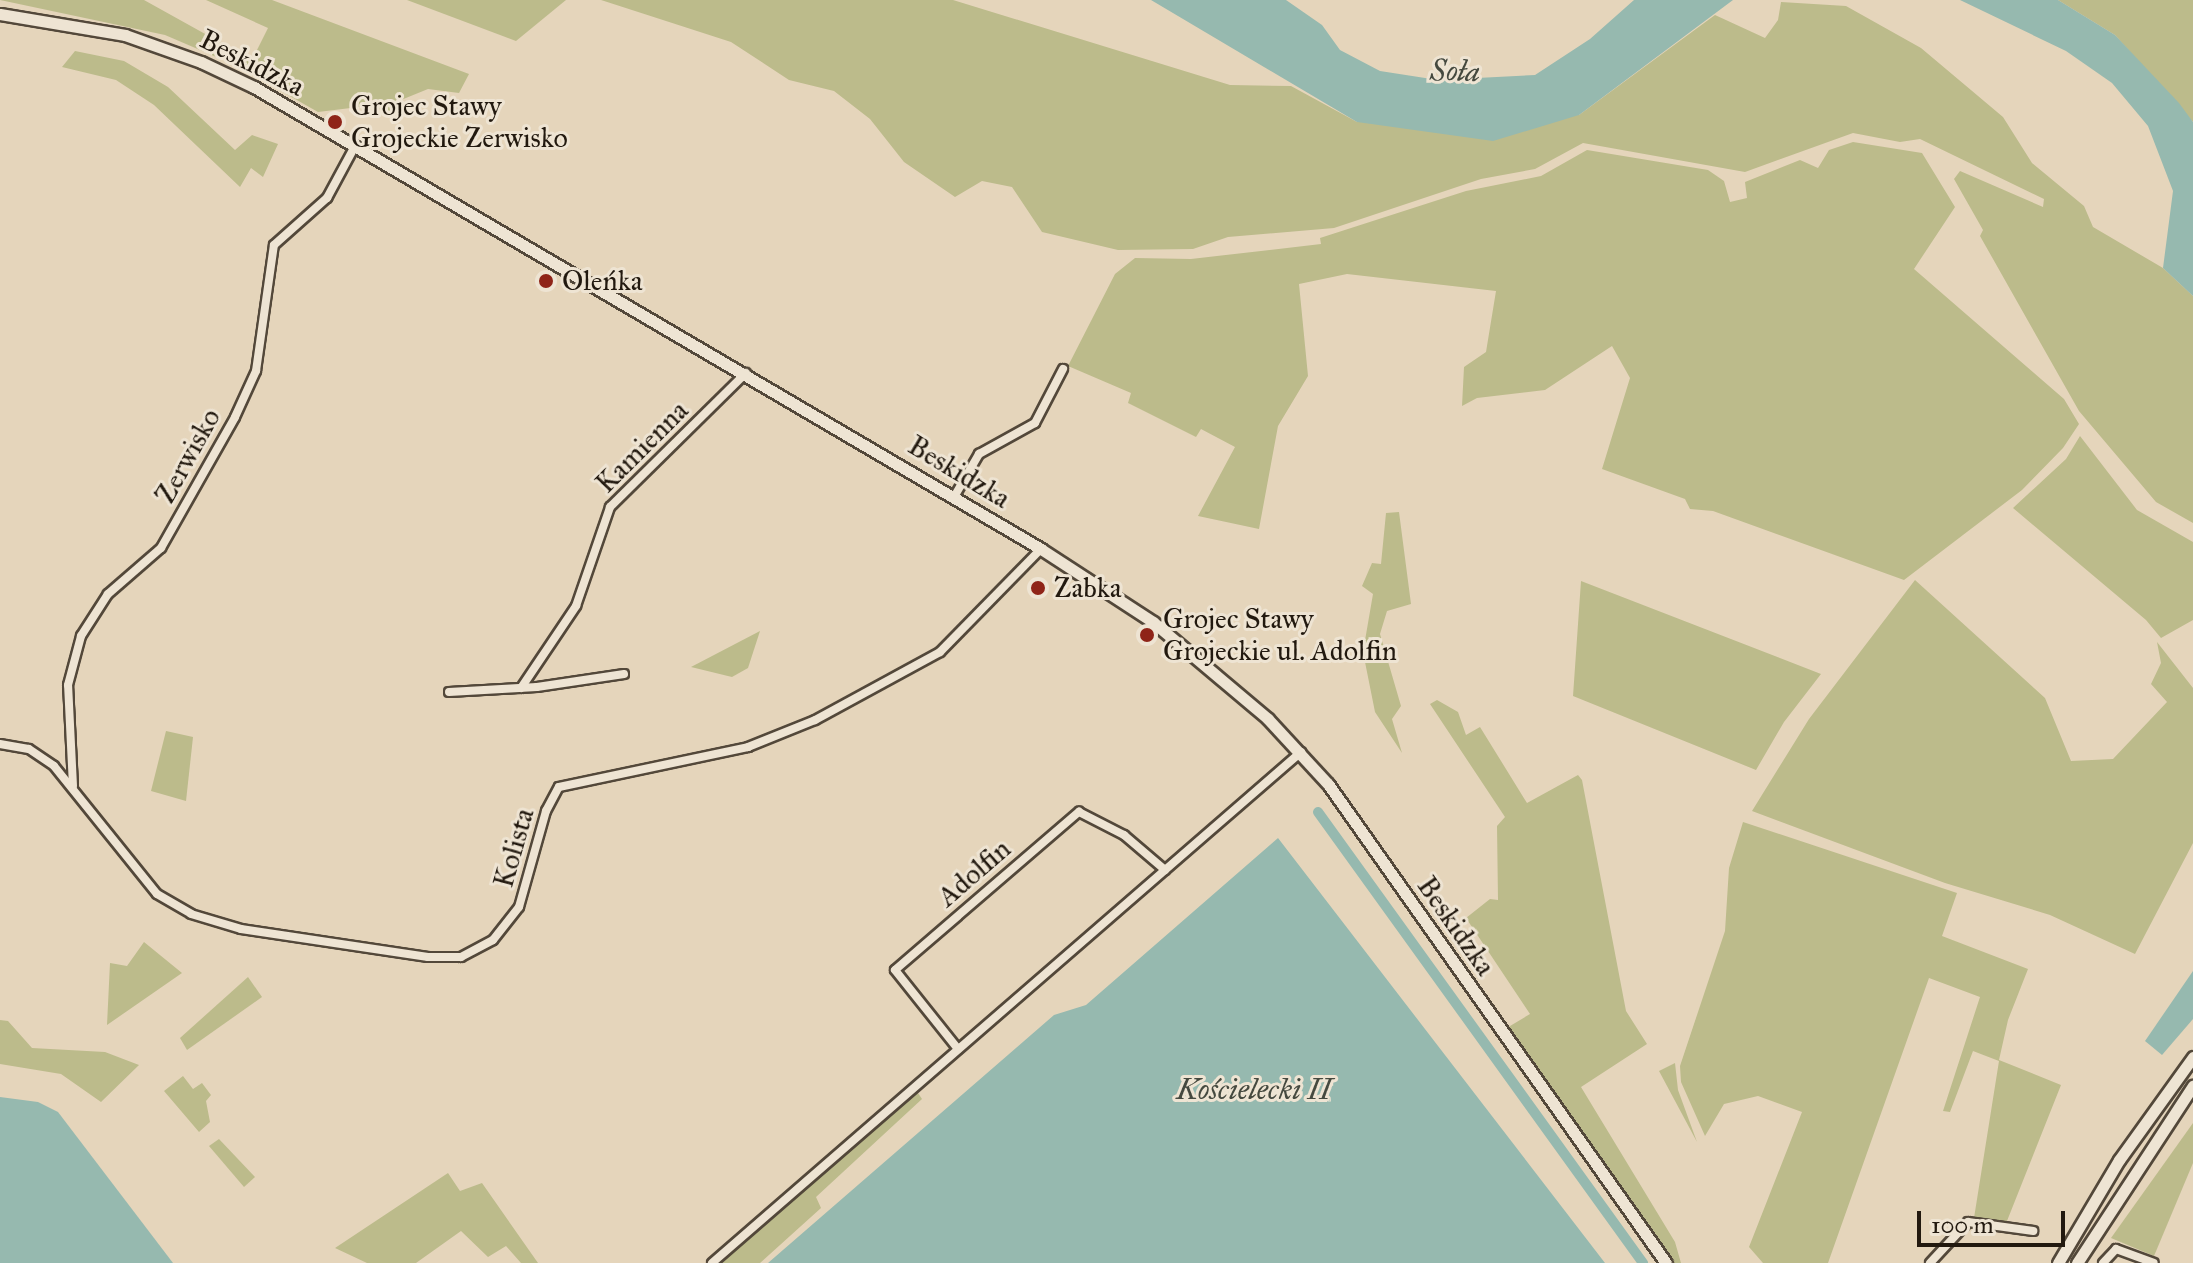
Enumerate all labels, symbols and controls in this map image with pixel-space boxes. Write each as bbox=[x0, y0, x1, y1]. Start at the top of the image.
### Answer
street label: Beskidzka bbox=[194, 22, 310, 104]
water label: Soła bbox=[1430, 53, 1480, 89]
place label: Grojec Stawy Grojeckie Zerwisko bbox=[351, 89, 568, 155]
marker: Grojec Stawy Grojeckie Zerwisko bbox=[326, 113, 344, 131]
place label: Oleńka bbox=[562, 264, 642, 298]
marker: Oleńka bbox=[537, 272, 555, 290]
street label: Kamienna bbox=[589, 394, 695, 500]
street label: Zerwisko bbox=[148, 403, 228, 509]
street label: Beskidzka bbox=[902, 429, 1016, 515]
place label: Zabka bbox=[1054, 571, 1122, 605]
marker: Zabka bbox=[1029, 579, 1047, 597]
place label: Grojec Stawy Grojeckie ul. Adolfin bbox=[1163, 602, 1397, 668]
marker: Grojec Stawy Grojeckie ul. Adolfin bbox=[1138, 626, 1156, 644]
street label: Kolista bbox=[487, 804, 541, 892]
street label: Adolfin bbox=[931, 832, 1017, 914]
street label: Beskidzka bbox=[1410, 870, 1502, 982]
water label: Kościelecki II bbox=[1177, 1071, 1331, 1107]
scale bar bbox=[1921, 1195, 2069, 1245]
text: 100 m bbox=[1931, 1210, 1994, 1240]

